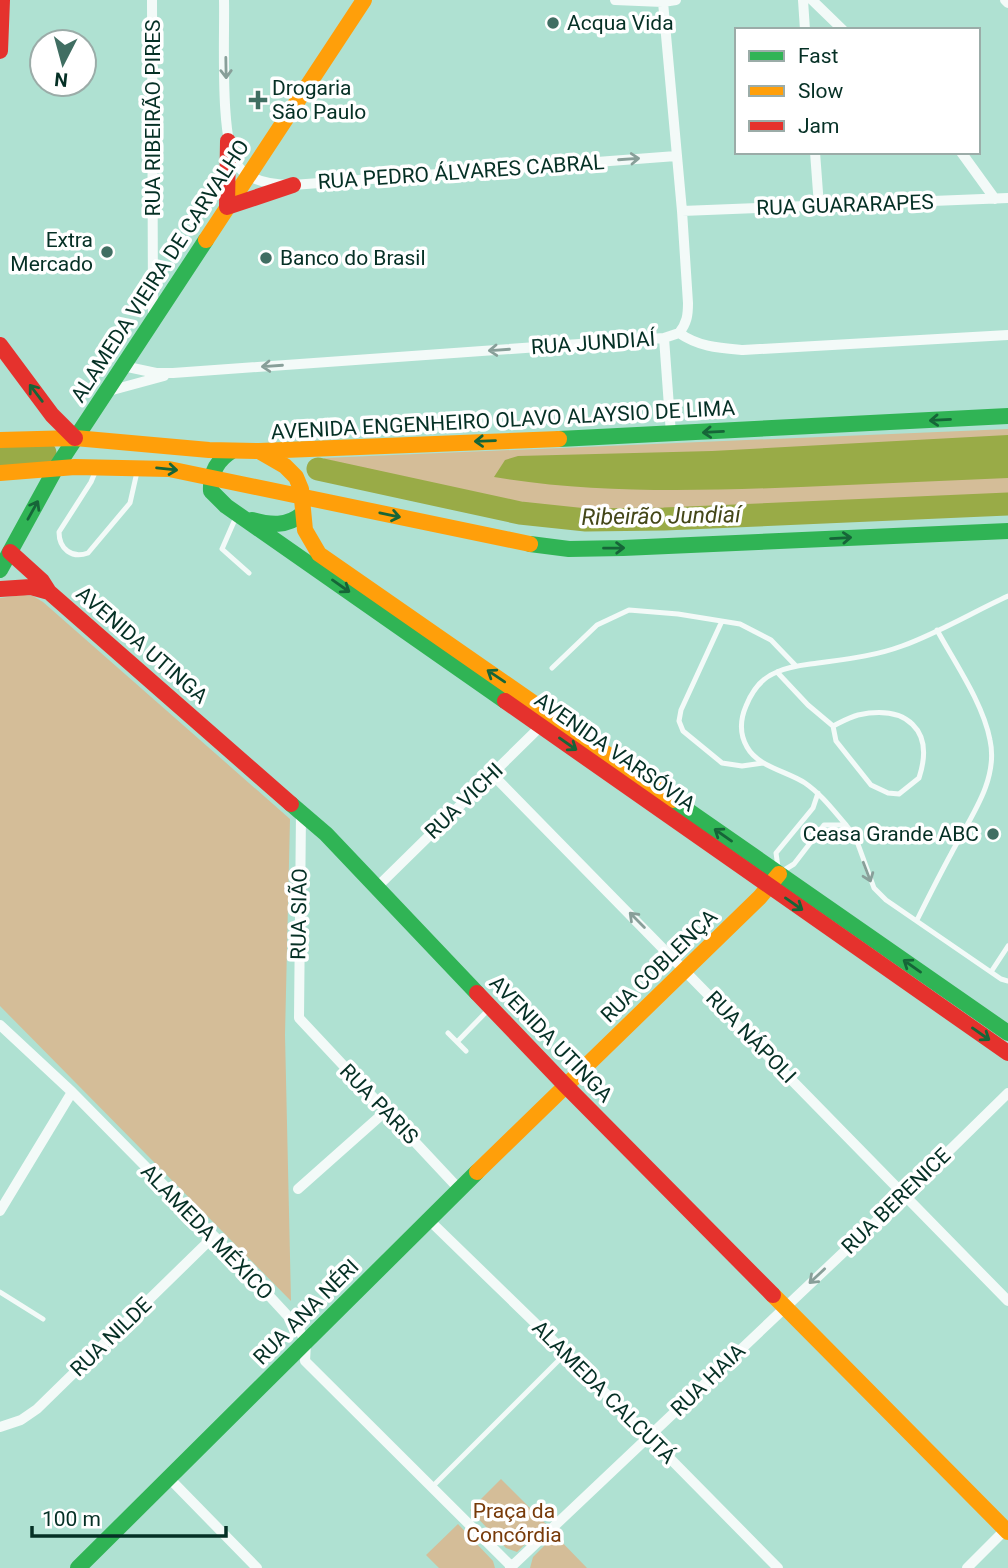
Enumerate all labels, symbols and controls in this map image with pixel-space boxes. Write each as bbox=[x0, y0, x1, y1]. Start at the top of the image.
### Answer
place label: Acqua Vida bbox=[567, 11, 674, 35]
marker: Acqua Vida bbox=[545, 15, 561, 31]
street label: RUA RIBEIRÃO PIRES bbox=[141, 19, 165, 217]
north arrow bbox=[28, 28, 98, 98]
legend bbox=[735, 28, 980, 154]
text: Fast bbox=[798, 44, 839, 68]
one-way arrow bbox=[219, 56, 232, 79]
text: N bbox=[53, 67, 69, 92]
place label: Drogaria São Paulo bbox=[272, 76, 366, 124]
text: Slow bbox=[798, 79, 844, 103]
marker: Drogaria São Paulo bbox=[250, 92, 266, 108]
text: Jam bbox=[798, 114, 839, 138]
street label: ALAMEDA VIEIRA DE CARVALHO bbox=[66, 135, 254, 407]
street label: RUA PEDRO ÁLVARES CABRAL bbox=[317, 150, 605, 194]
one-way arrow bbox=[618, 152, 640, 165]
street label: RUA GUARARAPES bbox=[756, 190, 934, 220]
place label: Extra Mercado bbox=[10, 228, 93, 276]
marker: Extra Mercado bbox=[99, 244, 115, 260]
place label: Banco do Brasil bbox=[280, 246, 426, 270]
marker: Banco do Brasil bbox=[258, 250, 274, 266]
street label: RUA JUNDIAÍ bbox=[530, 327, 657, 359]
one-way arrow bbox=[488, 344, 510, 357]
one-way arrow bbox=[261, 360, 283, 373]
one-way arrow bbox=[28, 384, 43, 403]
street label: AVENIDA ENGENHEIRO OLAVO ALAYSIO DE LIMA bbox=[270, 396, 736, 444]
one-way arrow bbox=[929, 413, 952, 426]
one-way arrow bbox=[701, 425, 724, 438]
one-way arrow bbox=[474, 434, 497, 447]
one-way arrow bbox=[155, 463, 178, 476]
one-way arrow bbox=[27, 500, 40, 521]
water label: Ribeirão Jundiaí bbox=[581, 501, 744, 531]
one-way arrow bbox=[378, 508, 401, 522]
one-way arrow bbox=[830, 532, 853, 545]
one-way arrow bbox=[602, 542, 625, 555]
one-way arrow bbox=[331, 579, 350, 593]
street label: AVENIDA UTINGA bbox=[71, 581, 213, 709]
one-way arrow bbox=[487, 669, 507, 683]
street label: AVENIDA VARSÓVIA bbox=[530, 688, 700, 817]
one-way arrow bbox=[558, 737, 577, 751]
street label: RUA VICHI bbox=[420, 758, 508, 844]
place label: Ceasa Grande ABC bbox=[803, 822, 979, 846]
marker: Ceasa Grande ABC bbox=[985, 826, 1001, 842]
one-way arrow bbox=[714, 828, 733, 842]
one-way arrow bbox=[862, 860, 874, 882]
street label: RUA SIÃO bbox=[286, 868, 312, 960]
one-way arrow bbox=[784, 897, 803, 911]
street label: RUA COBLENÇA bbox=[596, 904, 722, 1027]
one-way arrow bbox=[629, 912, 646, 929]
one-way arrow bbox=[903, 959, 922, 973]
street label: AVENIDA UTINGA bbox=[485, 971, 618, 1107]
street label: RUA NÁPOLI bbox=[701, 986, 801, 1088]
one-way arrow bbox=[970, 1027, 990, 1041]
street label: RUA PARIS bbox=[335, 1059, 423, 1149]
street label: RUA BERENICE bbox=[837, 1143, 955, 1259]
street label: ALAMEDA MÉXICO bbox=[136, 1159, 278, 1305]
street label: RUA ANA NÉRI bbox=[249, 1255, 363, 1369]
one-way arrow bbox=[809, 1267, 827, 1284]
street label: RUA NILDE bbox=[66, 1293, 156, 1381]
street label: ALAMEDA CALCUTÁ bbox=[527, 1315, 681, 1469]
street label: RUA HAIA bbox=[666, 1339, 750, 1421]
scale bar bbox=[32, 1494, 226, 1538]
park label: Praça da Concórdia bbox=[466, 1499, 562, 1547]
text: 100 m bbox=[42, 1507, 101, 1531]

